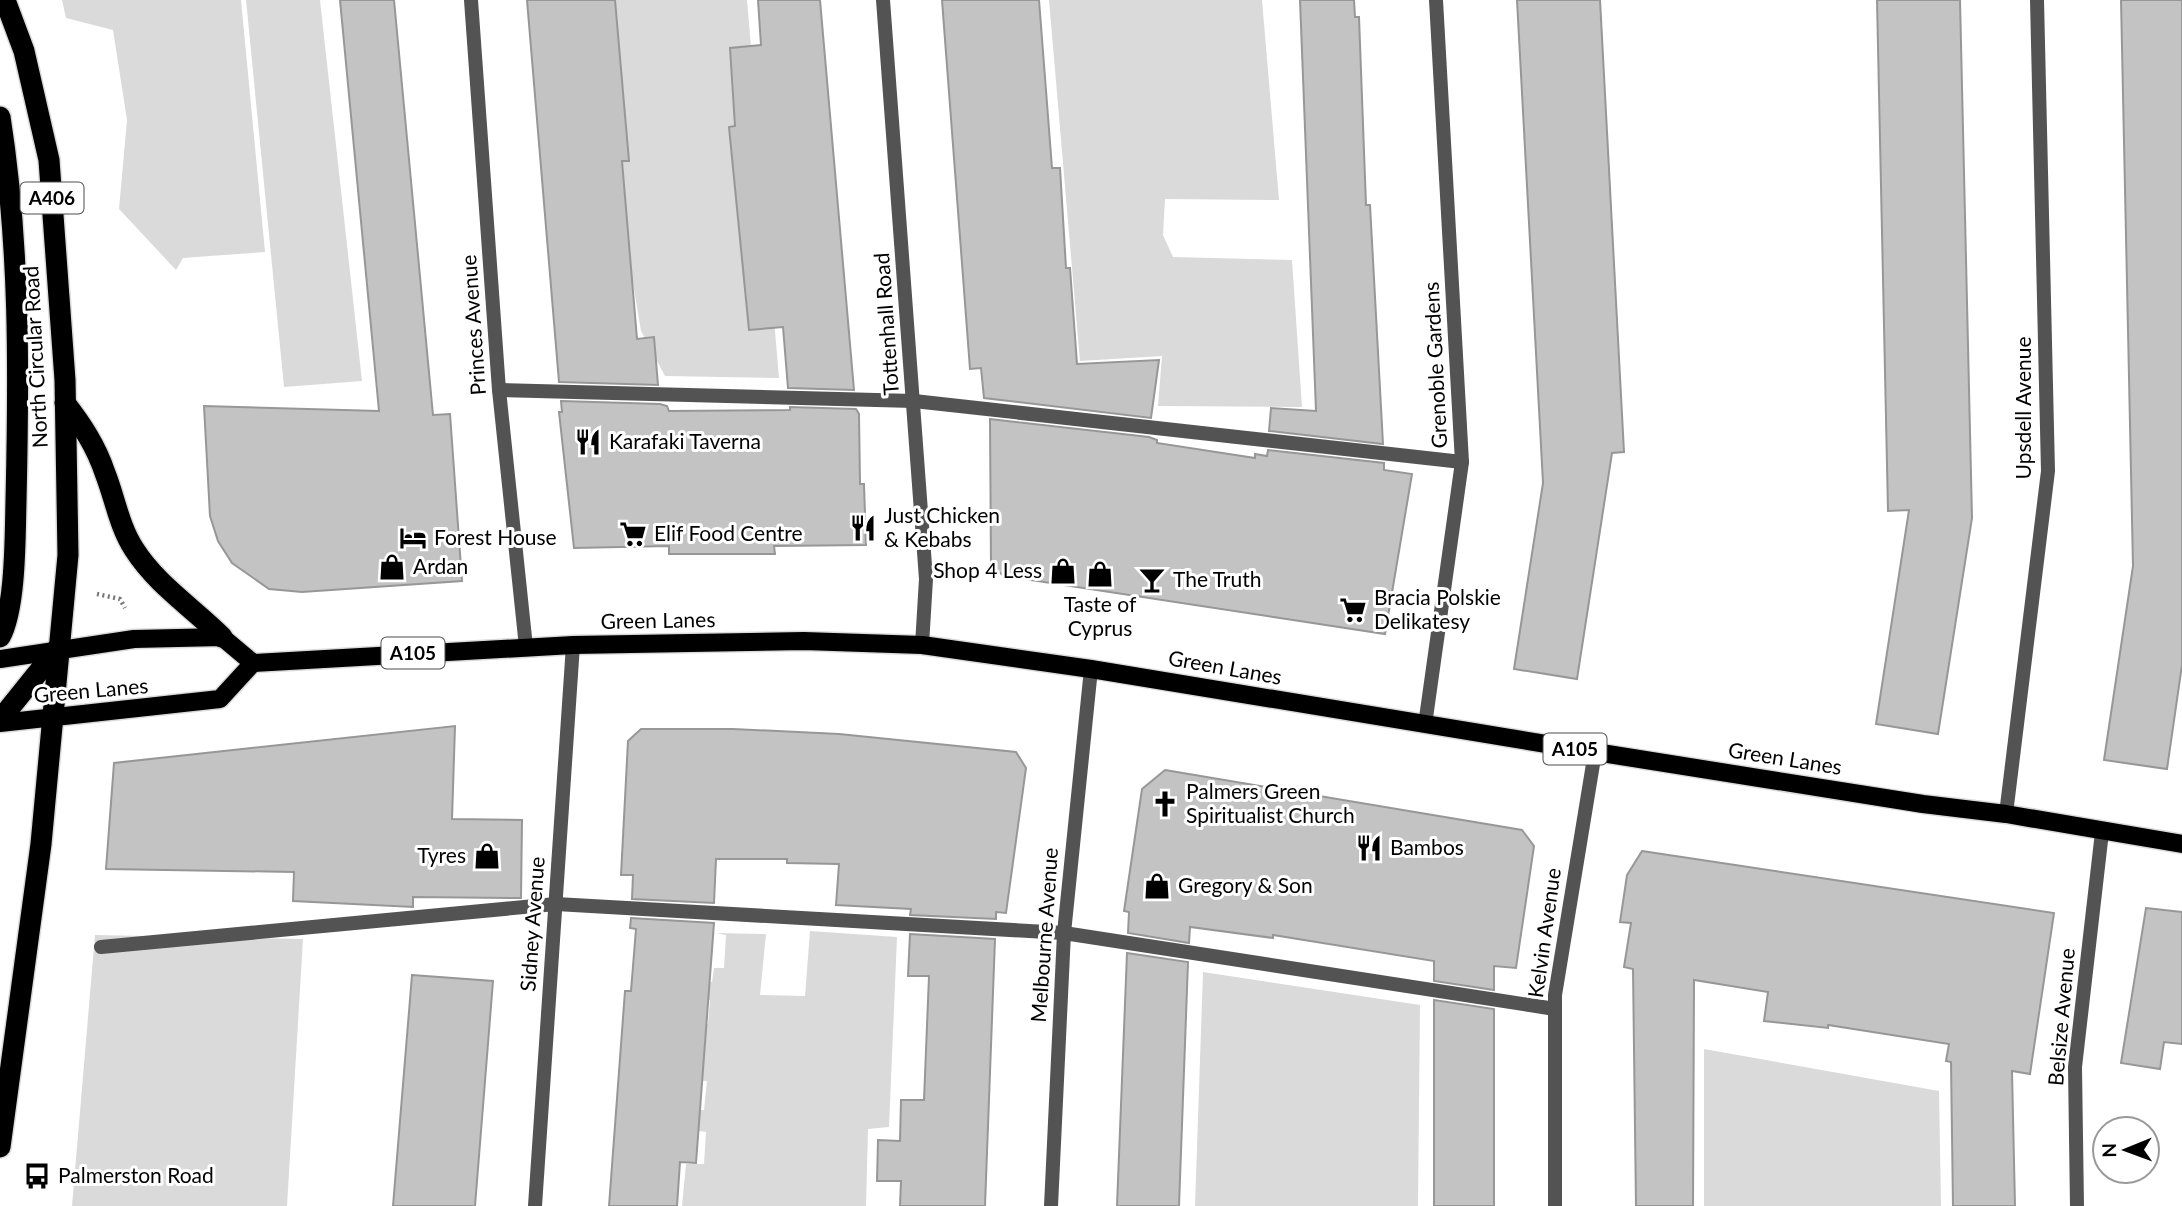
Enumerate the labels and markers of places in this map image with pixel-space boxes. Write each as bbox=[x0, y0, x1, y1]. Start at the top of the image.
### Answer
restaurant icon: Karafaki Taverna bbox=[573, 427, 603, 457]
place label: Karafaki Taverna bbox=[609, 428, 761, 453]
place label: Just Chicken & Kebabs bbox=[884, 502, 1000, 551]
restaurant icon: Just Chicken & Kebabs bbox=[848, 513, 878, 543]
supermarket icon: Elif Food Centre bbox=[618, 519, 648, 549]
place label: Elif Food Centre bbox=[654, 520, 803, 545]
hotel icon: Forest House bbox=[398, 523, 428, 553]
place label: Forest House bbox=[434, 524, 557, 549]
shop icon: Ardan bbox=[377, 552, 407, 582]
place label: Ardan bbox=[413, 553, 468, 578]
shop icon: Shop 4 Less bbox=[1048, 556, 1078, 586]
place label: Shop 4 Less bbox=[933, 557, 1042, 582]
shop icon: Taste of Cyprus bbox=[1085, 559, 1115, 589]
bar icon: The Truth bbox=[1137, 565, 1167, 595]
place label: The Truth bbox=[1173, 566, 1261, 591]
place label: Bracia Polskie Delikatesy bbox=[1374, 584, 1501, 633]
place label: Taste of Cyprus bbox=[1064, 591, 1137, 640]
supermarket icon: Bracia Polskie Delikatesy bbox=[1338, 595, 1368, 625]
place label: Palmers Green Spiritualist Church bbox=[1186, 778, 1355, 827]
church icon: Palmers Green Spiritualist Church bbox=[1150, 789, 1180, 819]
restaurant icon: Bambos bbox=[1354, 833, 1384, 863]
place label: Bambos bbox=[1390, 834, 1464, 859]
shop icon: Tyres bbox=[472, 841, 502, 871]
place label: Tyres bbox=[417, 842, 466, 867]
shop icon: Gregory & Son bbox=[1142, 871, 1172, 901]
place label: Gregory & Son bbox=[1178, 872, 1313, 897]
bus stop icon: Palmerston Road bbox=[22, 1161, 52, 1191]
place label: Palmerston Road bbox=[58, 1162, 214, 1187]

